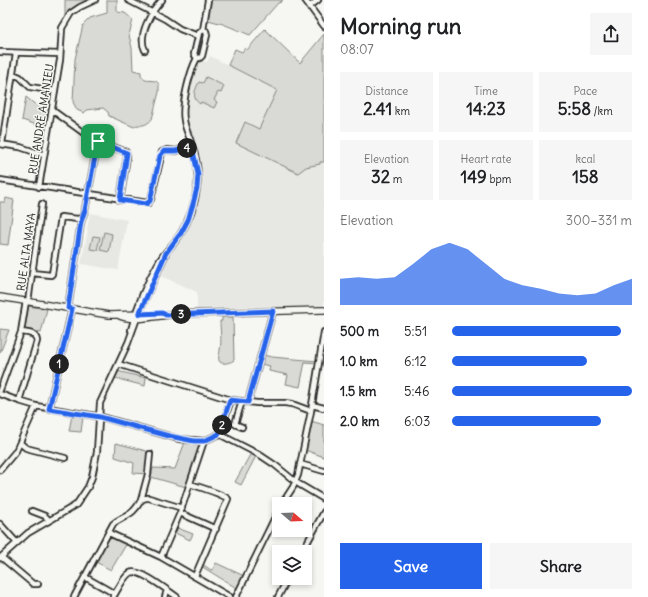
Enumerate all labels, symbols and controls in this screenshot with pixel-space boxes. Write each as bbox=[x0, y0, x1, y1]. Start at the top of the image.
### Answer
text: Morning run bbox=[340, 12, 462, 40]
button: share bbox=[590, 13, 632, 55]
text: 08:07 bbox=[340, 41, 374, 58]
street label: RUE ANDRÉ AMANIEU bbox=[24, 63, 57, 175]
text: Distance bbox=[365, 84, 408, 98]
text: Time bbox=[474, 84, 498, 98]
text: Pace bbox=[573, 84, 597, 98]
text: 2.41 bbox=[363, 98, 392, 120]
text: 14:23 bbox=[466, 98, 506, 120]
text: 5:58 bbox=[558, 98, 591, 120]
text: km bbox=[392, 104, 410, 118]
text: /km bbox=[591, 104, 613, 118]
pin bbox=[81, 124, 115, 158]
icon: arrive bbox=[87, 130, 109, 152]
pin: 4 bbox=[177, 138, 197, 158]
text: 4 bbox=[184, 141, 190, 155]
text: Elevation bbox=[364, 152, 409, 166]
text: Heart rate bbox=[460, 152, 512, 166]
text: kcal bbox=[575, 152, 595, 166]
text: 32 bbox=[371, 166, 390, 188]
text: 149 bbox=[461, 166, 487, 188]
text: 158 bbox=[572, 166, 598, 188]
text: m bbox=[390, 172, 402, 186]
text: bpm bbox=[487, 172, 511, 186]
street label: RUE ALTA MAYA bbox=[14, 212, 38, 292]
text: Elevation bbox=[340, 212, 393, 229]
text: 300–331 m bbox=[566, 212, 632, 229]
pin: 3 bbox=[171, 304, 191, 324]
text: 3 bbox=[178, 307, 184, 321]
text: 500 m bbox=[340, 323, 379, 340]
text: 5:51 bbox=[404, 323, 427, 340]
text: 1.0 km bbox=[340, 353, 378, 370]
text: 6:12 bbox=[404, 353, 427, 370]
pin: 1 bbox=[49, 354, 69, 374]
text: 1 bbox=[57, 357, 61, 371]
text: 1.5 km bbox=[340, 383, 376, 400]
text: 5:46 bbox=[404, 383, 429, 400]
text: 2.0 km bbox=[340, 413, 380, 430]
text: 6:03 bbox=[404, 413, 430, 430]
pin: 2 bbox=[212, 415, 232, 435]
text: 2 bbox=[219, 418, 225, 432]
north arrow bbox=[272, 497, 312, 537]
map controls bbox=[272, 497, 312, 585]
button: Save bbox=[340, 543, 482, 589]
button: Share bbox=[490, 543, 632, 589]
button: layers bbox=[272, 545, 312, 585]

